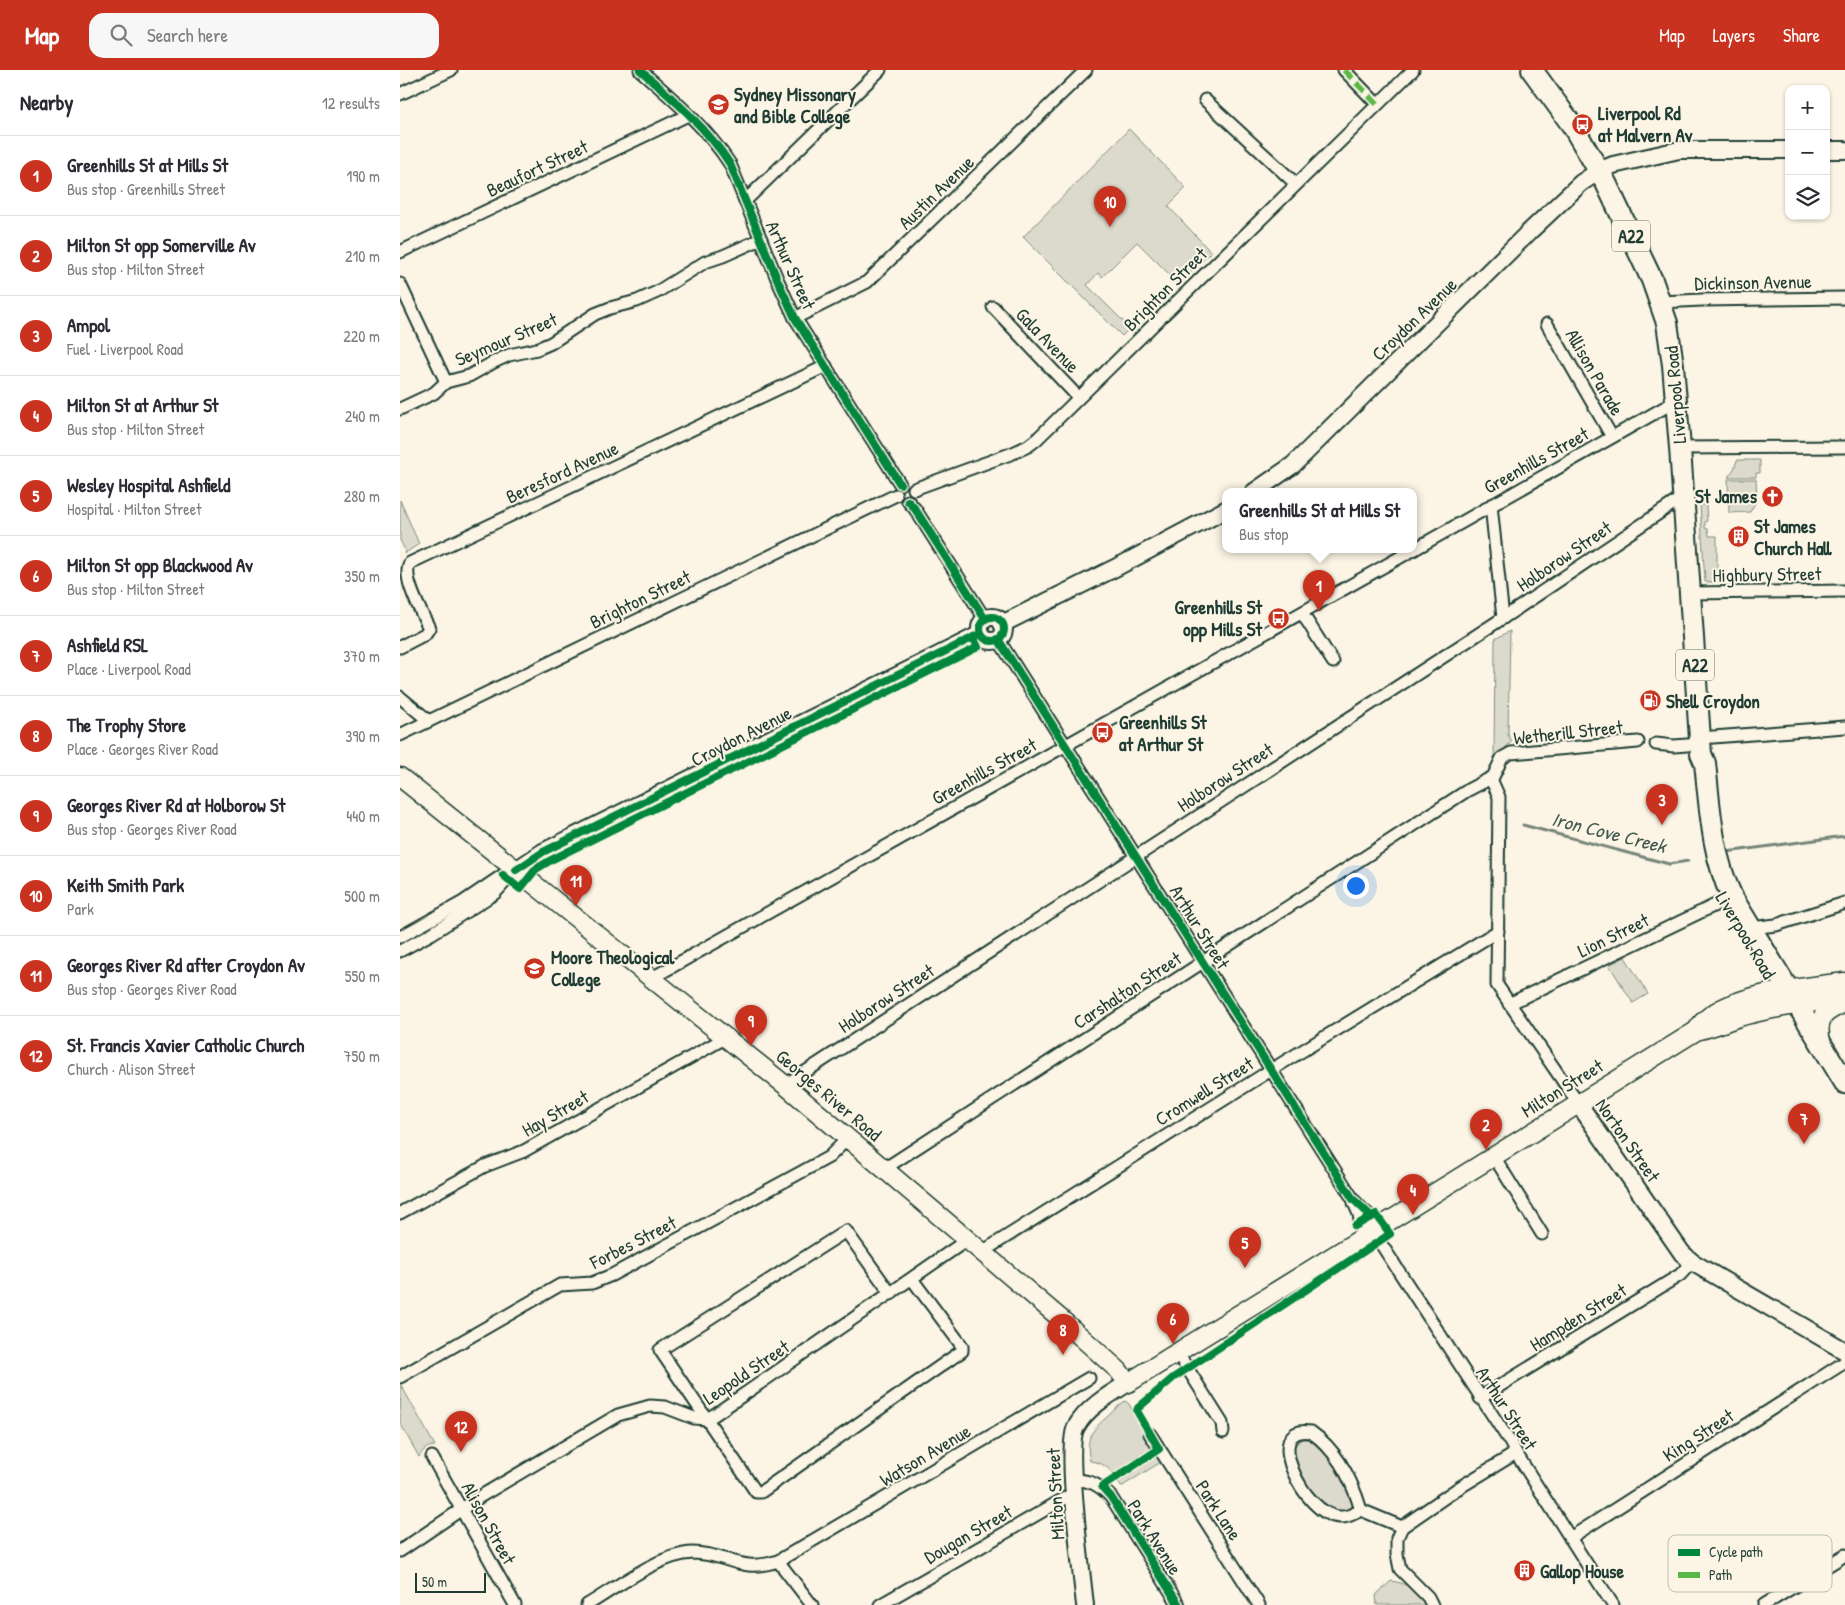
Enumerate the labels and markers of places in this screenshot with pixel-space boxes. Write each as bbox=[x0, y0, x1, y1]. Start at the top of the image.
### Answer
place label: Sydney Missonary and Bible College bbox=[734, 81, 856, 130]
school or university icon: Sydney Missonary and Bible College bbox=[706, 93, 730, 117]
place label: Liverpool Rd at Malvern Av bbox=[1598, 100, 1693, 148]
bus stop icon: Liverpool Rd at Malvern Av bbox=[1570, 112, 1594, 136]
pin: 10 bbox=[1094, 186, 1126, 227]
place label: St James bbox=[1695, 483, 1758, 509]
church icon: St James bbox=[1761, 484, 1785, 508]
place label: St James Church Hall bbox=[1754, 513, 1832, 561]
building icon: St James Church Hall bbox=[1726, 525, 1750, 549]
pin: 1 bbox=[1303, 570, 1335, 611]
place label: Greenhills St opp Mills St bbox=[1174, 594, 1263, 643]
bus stop icon: Greenhills St opp Mills St bbox=[1266, 606, 1290, 630]
place label: Shell Croydon bbox=[1666, 688, 1760, 715]
fuel station icon: Shell Croydon bbox=[1638, 689, 1662, 713]
place label: Greenhills St at Arthur St bbox=[1119, 709, 1208, 757]
bus stop icon: Greenhills St at Arthur St bbox=[1091, 721, 1115, 745]
pin: 3 bbox=[1646, 784, 1678, 825]
pin: 11 bbox=[560, 865, 592, 906]
place label: Moore Theological College bbox=[551, 944, 675, 993]
school or university icon: Moore Theological College bbox=[523, 956, 547, 980]
pin: 9 bbox=[735, 1005, 767, 1046]
pin: 7 bbox=[1788, 1103, 1820, 1144]
pin: 2 bbox=[1470, 1109, 1502, 1150]
pin: 4 bbox=[1397, 1174, 1429, 1215]
pin: 5 bbox=[1229, 1227, 1261, 1268]
pin: 6 bbox=[1157, 1303, 1189, 1344]
pin: 8 bbox=[1047, 1314, 1079, 1355]
pin: 12 bbox=[445, 1411, 477, 1452]
place label: Gallop House bbox=[1540, 1558, 1624, 1585]
building icon: Gallop House bbox=[1512, 1559, 1536, 1583]

